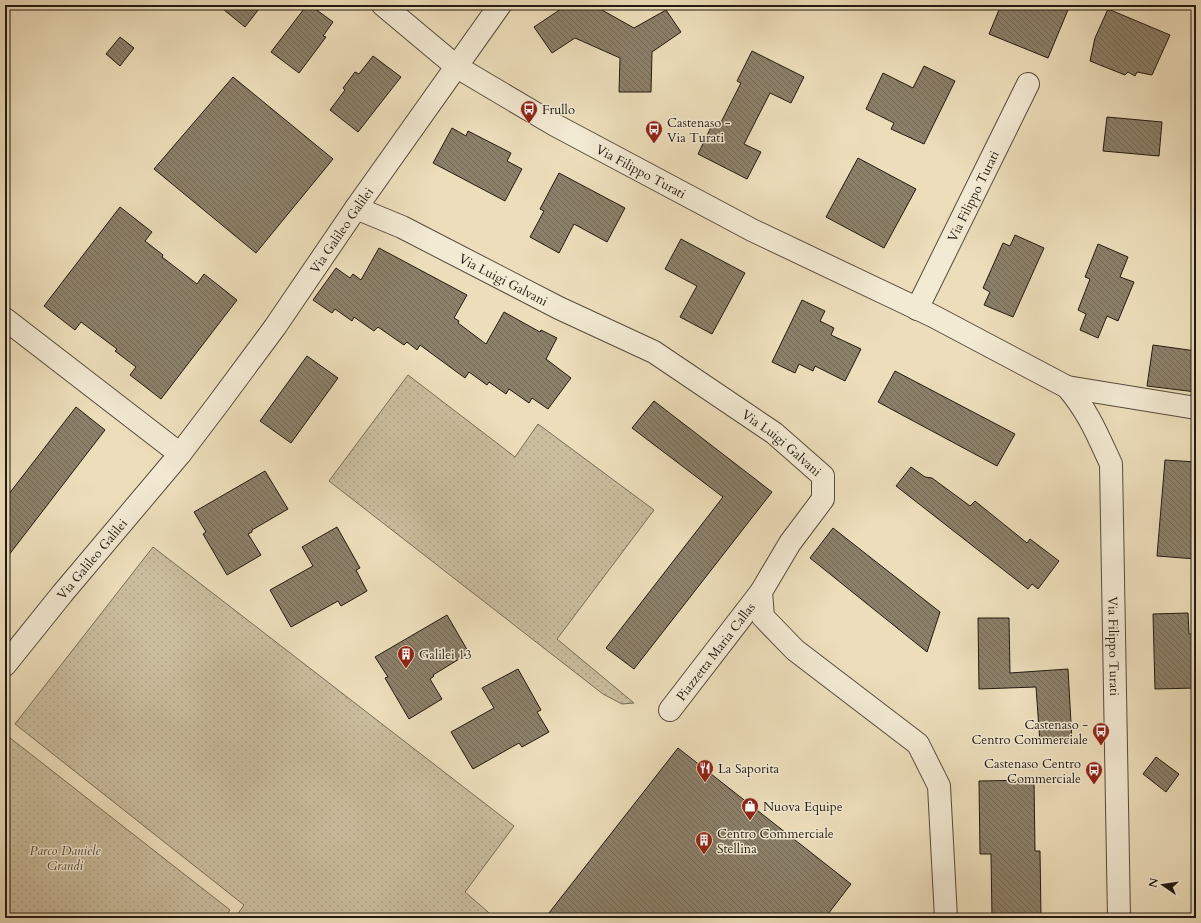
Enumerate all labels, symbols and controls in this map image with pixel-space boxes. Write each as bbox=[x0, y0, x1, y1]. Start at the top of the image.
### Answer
bus stop icon: Frullo bbox=[519, 99, 539, 124]
place label: Frullo bbox=[542, 101, 575, 119]
place label: Castenaso - Via Turati bbox=[667, 114, 731, 147]
bus stop icon: Castenaso - Via Turati bbox=[644, 119, 664, 144]
street label: Via Filippo Turati bbox=[592, 140, 689, 203]
street label: Via Filippo Turati bbox=[944, 147, 1004, 245]
street label: Via Galileo Galilei bbox=[306, 184, 378, 277]
street label: Via Luigi Galvani bbox=[455, 250, 551, 311]
street label: Via Luigi Galvani bbox=[738, 406, 825, 481]
street label: Via Galileo Galilei bbox=[53, 515, 132, 604]
street label: Via Filippo Turati bbox=[1103, 596, 1123, 697]
street label: Piazzetta Maria Callas bbox=[672, 599, 760, 705]
building icon: Galilei 13 bbox=[396, 644, 416, 669]
place label: Galilei 13 bbox=[419, 646, 472, 664]
place label: Castenaso - Centro Commerciale bbox=[971, 716, 1088, 749]
bus stop icon: Castenaso - Centro Commerciale bbox=[1091, 721, 1111, 746]
place label: Castenaso Centro Commerciale bbox=[984, 755, 1081, 788]
restaurant icon: La Saporita bbox=[695, 758, 715, 783]
place label: La Saporita bbox=[718, 760, 780, 778]
bus stop icon: Castenaso Centro Commerciale bbox=[1084, 760, 1104, 785]
shop icon: Nuova Equipe bbox=[740, 796, 760, 821]
place label: Nuova Equipe bbox=[763, 798, 843, 816]
place label: Centro Commerciale Stellina bbox=[717, 825, 834, 858]
building icon: Centro Commerciale Stellina bbox=[694, 830, 714, 855]
park label: Parco Daniele Grandi bbox=[30, 842, 101, 875]
north arrow bbox=[1143, 865, 1183, 905]
text: N bbox=[1145, 876, 1162, 889]

